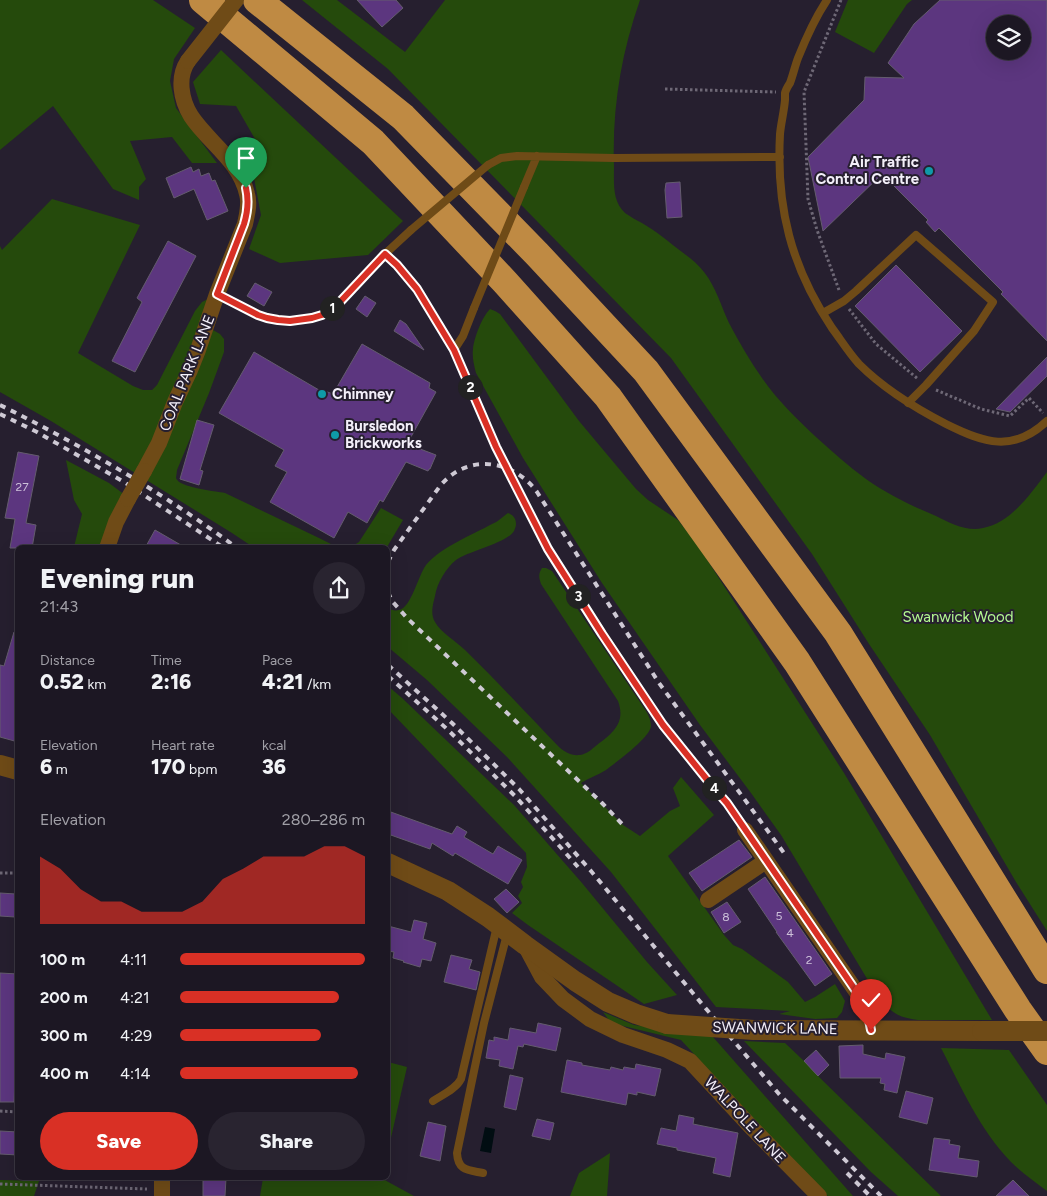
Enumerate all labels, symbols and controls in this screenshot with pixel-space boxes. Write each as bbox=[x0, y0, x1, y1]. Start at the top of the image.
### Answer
map controls bbox=[986, 15, 1031, 60]
button: layers bbox=[986, 15, 1031, 60]
pin bbox=[225, 137, 267, 188]
icon: arrive bbox=[232, 144, 260, 172]
place label: Air Traffic Control Centre bbox=[815, 153, 920, 188]
marker: Air Traffic Control Centre bbox=[923, 165, 935, 177]
pin: 1 bbox=[320, 296, 344, 320]
text: 1 bbox=[330, 300, 335, 317]
street label: COAL PARK LANE bbox=[155, 312, 219, 434]
pin: 2 bbox=[458, 374, 482, 400]
text: 2 bbox=[466, 379, 475, 396]
place label: Chimney bbox=[332, 385, 394, 403]
marker: Chimney bbox=[316, 388, 328, 400]
place label: Bursledon Brickworks bbox=[345, 417, 422, 452]
marker: Bursledon Brickworks bbox=[329, 429, 341, 441]
house number: 27 bbox=[15, 480, 29, 494]
text: Evening run bbox=[40, 561, 194, 595]
button: share bbox=[313, 562, 365, 614]
pin: 3 bbox=[566, 584, 590, 608]
text: 3 bbox=[575, 588, 582, 605]
text: 21:43 bbox=[40, 597, 78, 616]
park label: Swanwick Wood bbox=[902, 608, 1014, 626]
text: Distance bbox=[40, 652, 95, 669]
text: Time bbox=[151, 652, 182, 669]
text: Pace bbox=[262, 652, 292, 669]
text: 0.52 bbox=[40, 669, 84, 694]
text: 2:16 bbox=[151, 669, 191, 694]
text: 4:21 bbox=[262, 669, 304, 694]
text: km bbox=[84, 676, 106, 693]
text: /km bbox=[304, 676, 331, 693]
text: Elevation bbox=[40, 737, 98, 754]
text: Heart rate bbox=[151, 737, 215, 754]
text: kcal bbox=[262, 737, 286, 754]
text: 6 bbox=[40, 754, 52, 779]
text: 170 bbox=[151, 754, 185, 779]
text: 36 bbox=[262, 754, 286, 779]
text: m bbox=[52, 761, 68, 778]
text: bpm bbox=[185, 761, 217, 778]
pin: 4 bbox=[702, 776, 726, 800]
text: 4 bbox=[710, 780, 719, 797]
text: Elevation bbox=[40, 810, 106, 829]
text: 280–286 m bbox=[282, 810, 365, 829]
house number: 5 bbox=[776, 909, 783, 923]
house number: 8 bbox=[722, 910, 730, 924]
house number: 4 bbox=[786, 926, 794, 940]
text: 100 m bbox=[40, 950, 85, 969]
text: 4:11 bbox=[120, 950, 147, 969]
house number: 2 bbox=[806, 953, 812, 967]
pin bbox=[850, 979, 892, 1030]
icon: check bbox=[857, 986, 885, 1014]
text: 200 m bbox=[40, 988, 88, 1007]
text: 4:21 bbox=[120, 988, 150, 1007]
street label: SWANWICK LANE bbox=[712, 1018, 838, 1038]
text: 300 m bbox=[40, 1026, 87, 1045]
text: 4:29 bbox=[120, 1026, 152, 1045]
text: 400 m bbox=[40, 1064, 89, 1083]
text: 4:14 bbox=[120, 1064, 151, 1083]
street label: WALPOLE LANE bbox=[701, 1073, 789, 1167]
button: Save bbox=[40, 1112, 198, 1170]
button: Share bbox=[208, 1112, 365, 1170]

